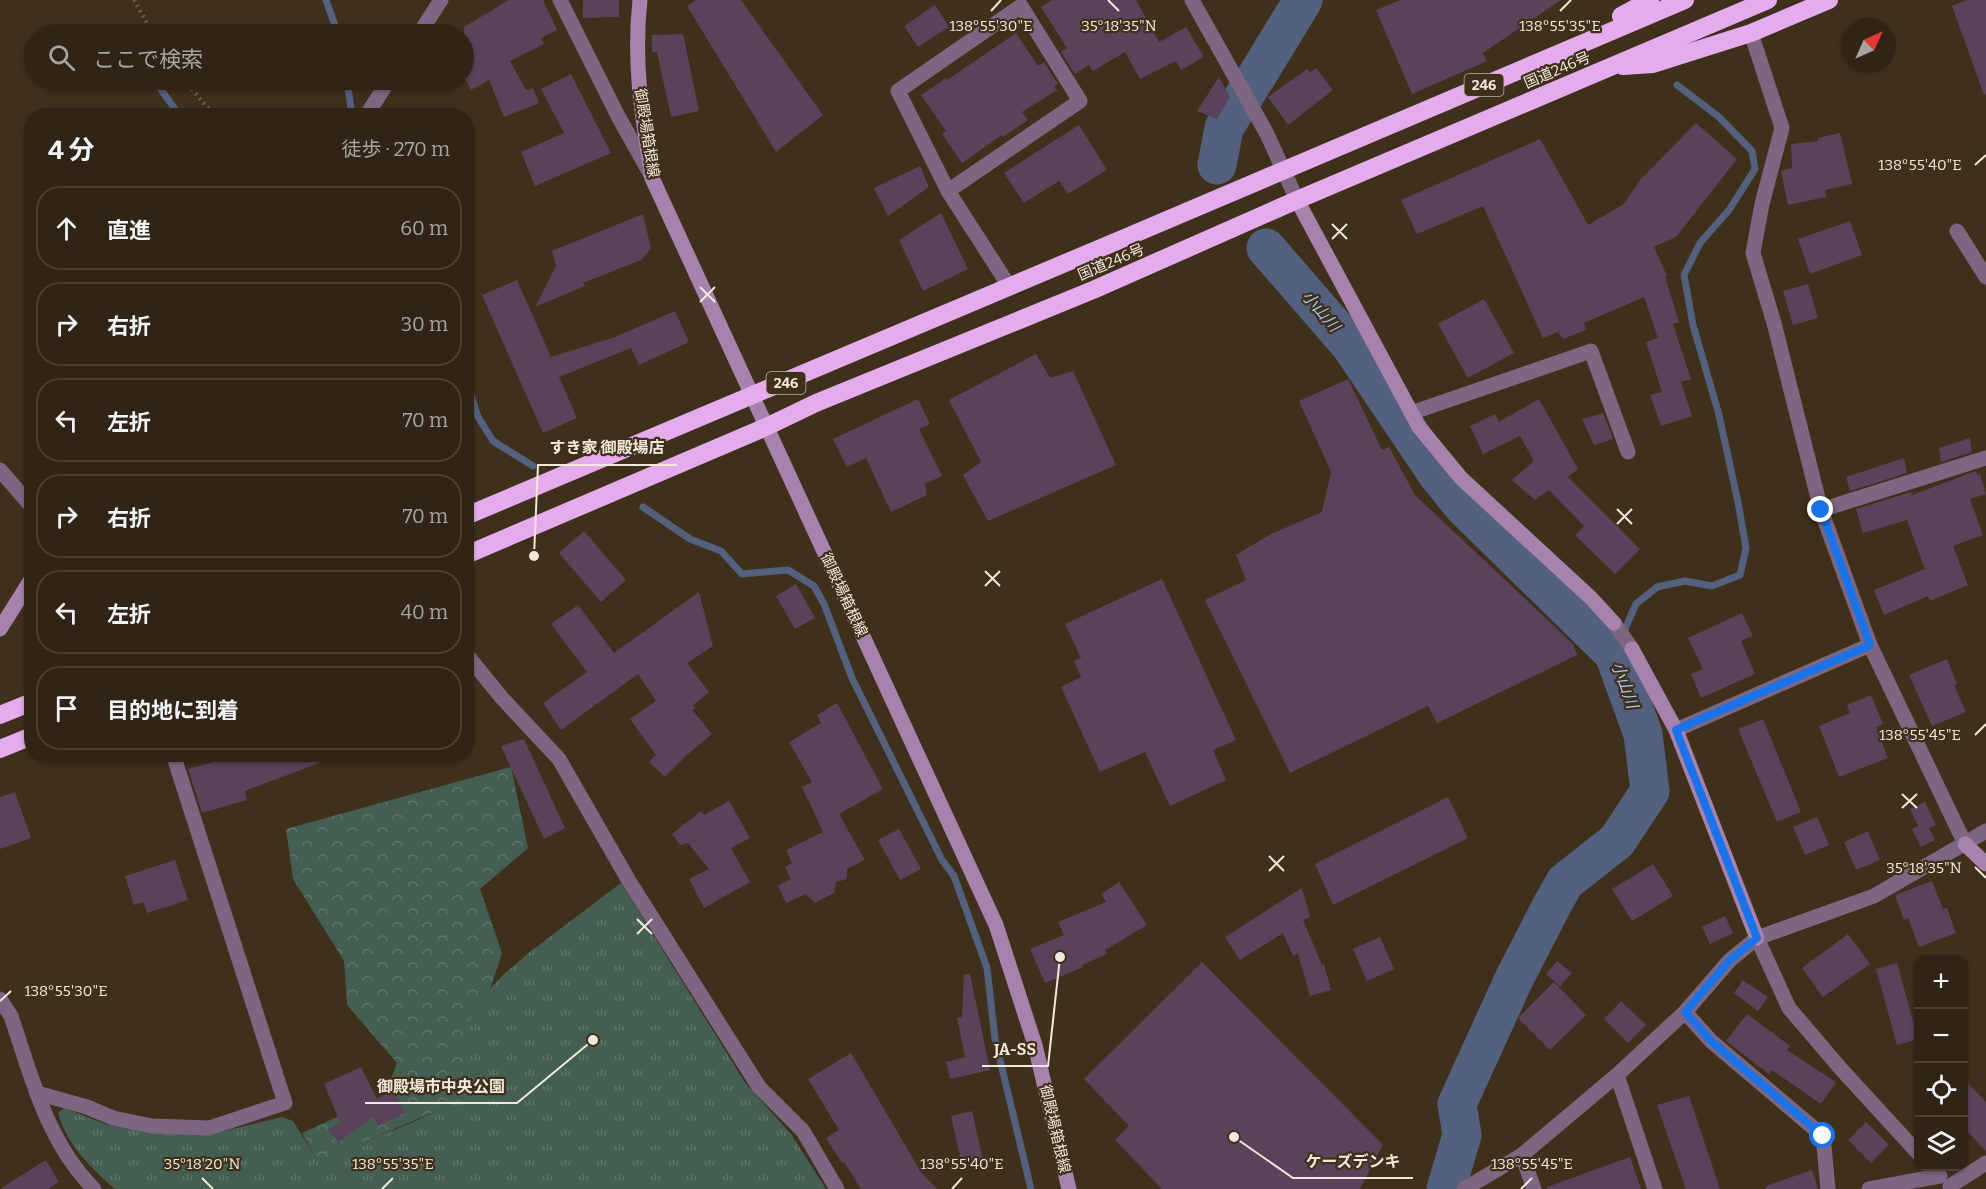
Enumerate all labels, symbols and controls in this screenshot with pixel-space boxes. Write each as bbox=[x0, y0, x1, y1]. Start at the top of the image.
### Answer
text: 138°55'30"E bbox=[949, 17, 1033, 35]
text: 35°18'35"N bbox=[1081, 17, 1157, 35]
text: 138°55'35"E bbox=[1519, 17, 1601, 35]
north arrow bbox=[1842, 18, 1896, 72]
search box bbox=[24, 24, 474, 90]
icon: search bbox=[45, 41, 78, 74]
text: ここで検索 bbox=[93, 46, 203, 73]
street label: 国道246号 bbox=[1521, 48, 1593, 92]
road number: 246 bbox=[1464, 74, 1504, 96]
street label: 御殿場箱根線 bbox=[631, 87, 663, 179]
text: 4 分 bbox=[48, 135, 95, 166]
text: 徒歩 · 270 m bbox=[342, 137, 450, 161]
text: 138°55'40"E bbox=[1878, 156, 1962, 174]
icon: ahead bbox=[50, 212, 83, 245]
text: 60 m bbox=[400, 216, 448, 240]
text: 直進 bbox=[107, 217, 151, 244]
street label: 国道246号 bbox=[1075, 240, 1147, 284]
water label: 小山川 bbox=[1298, 287, 1345, 337]
icon: right bbox=[50, 308, 83, 341]
text: 30 m bbox=[401, 312, 448, 336]
text: 右折 bbox=[107, 313, 151, 340]
road number: 246 bbox=[766, 372, 806, 394]
icon: left bbox=[50, 404, 83, 437]
text: 70 m bbox=[402, 408, 448, 432]
text: 左折 bbox=[107, 409, 151, 436]
callout: すき家 御殿場店 bbox=[538, 431, 677, 465]
text: すき家 御殿場店 bbox=[550, 438, 664, 457]
route end bbox=[1807, 496, 1833, 522]
icon: right bbox=[50, 500, 83, 533]
text: 70 m bbox=[402, 504, 448, 528]
text: 右折 bbox=[107, 505, 151, 532]
street label: 御殿場箱根線 bbox=[817, 550, 871, 640]
icon: left bbox=[50, 596, 83, 629]
text: 40 m bbox=[400, 600, 448, 624]
text: 左折 bbox=[107, 601, 151, 628]
water label: 小山川 bbox=[1608, 659, 1643, 713]
icon: arrive bbox=[50, 692, 83, 725]
text: 目的地に到着 bbox=[107, 697, 239, 724]
text: 138°55'45"E bbox=[1879, 726, 1961, 744]
text: 35°18'35"N bbox=[1886, 859, 1962, 877]
map controls bbox=[1914, 955, 1968, 1171]
button: + bbox=[1914, 955, 1968, 1009]
text: 138°55'30"E bbox=[24, 982, 108, 1000]
button: − bbox=[1914, 1009, 1968, 1063]
callout: JA-SS bbox=[982, 1032, 1048, 1066]
text: JA-SS bbox=[993, 1040, 1036, 1059]
button: locate bbox=[1914, 1063, 1968, 1117]
callout: 御殿場市中央公園 bbox=[365, 1069, 517, 1103]
text: 御殿場市中央公園 bbox=[377, 1077, 505, 1096]
street label: 御殿場箱根線 bbox=[1036, 1083, 1074, 1175]
button: layers bbox=[1914, 1117, 1968, 1171]
route start bbox=[1809, 1122, 1835, 1148]
callout: ケーズデンキ bbox=[1293, 1144, 1413, 1178]
text: ケーズデンキ bbox=[1305, 1152, 1401, 1171]
text: 35°18'20"N bbox=[164, 1155, 240, 1173]
text: 138°55'35"E bbox=[352, 1155, 434, 1173]
text: 138°55'40"E bbox=[920, 1155, 1004, 1173]
text: 138°55'45"E bbox=[1491, 1155, 1573, 1173]

